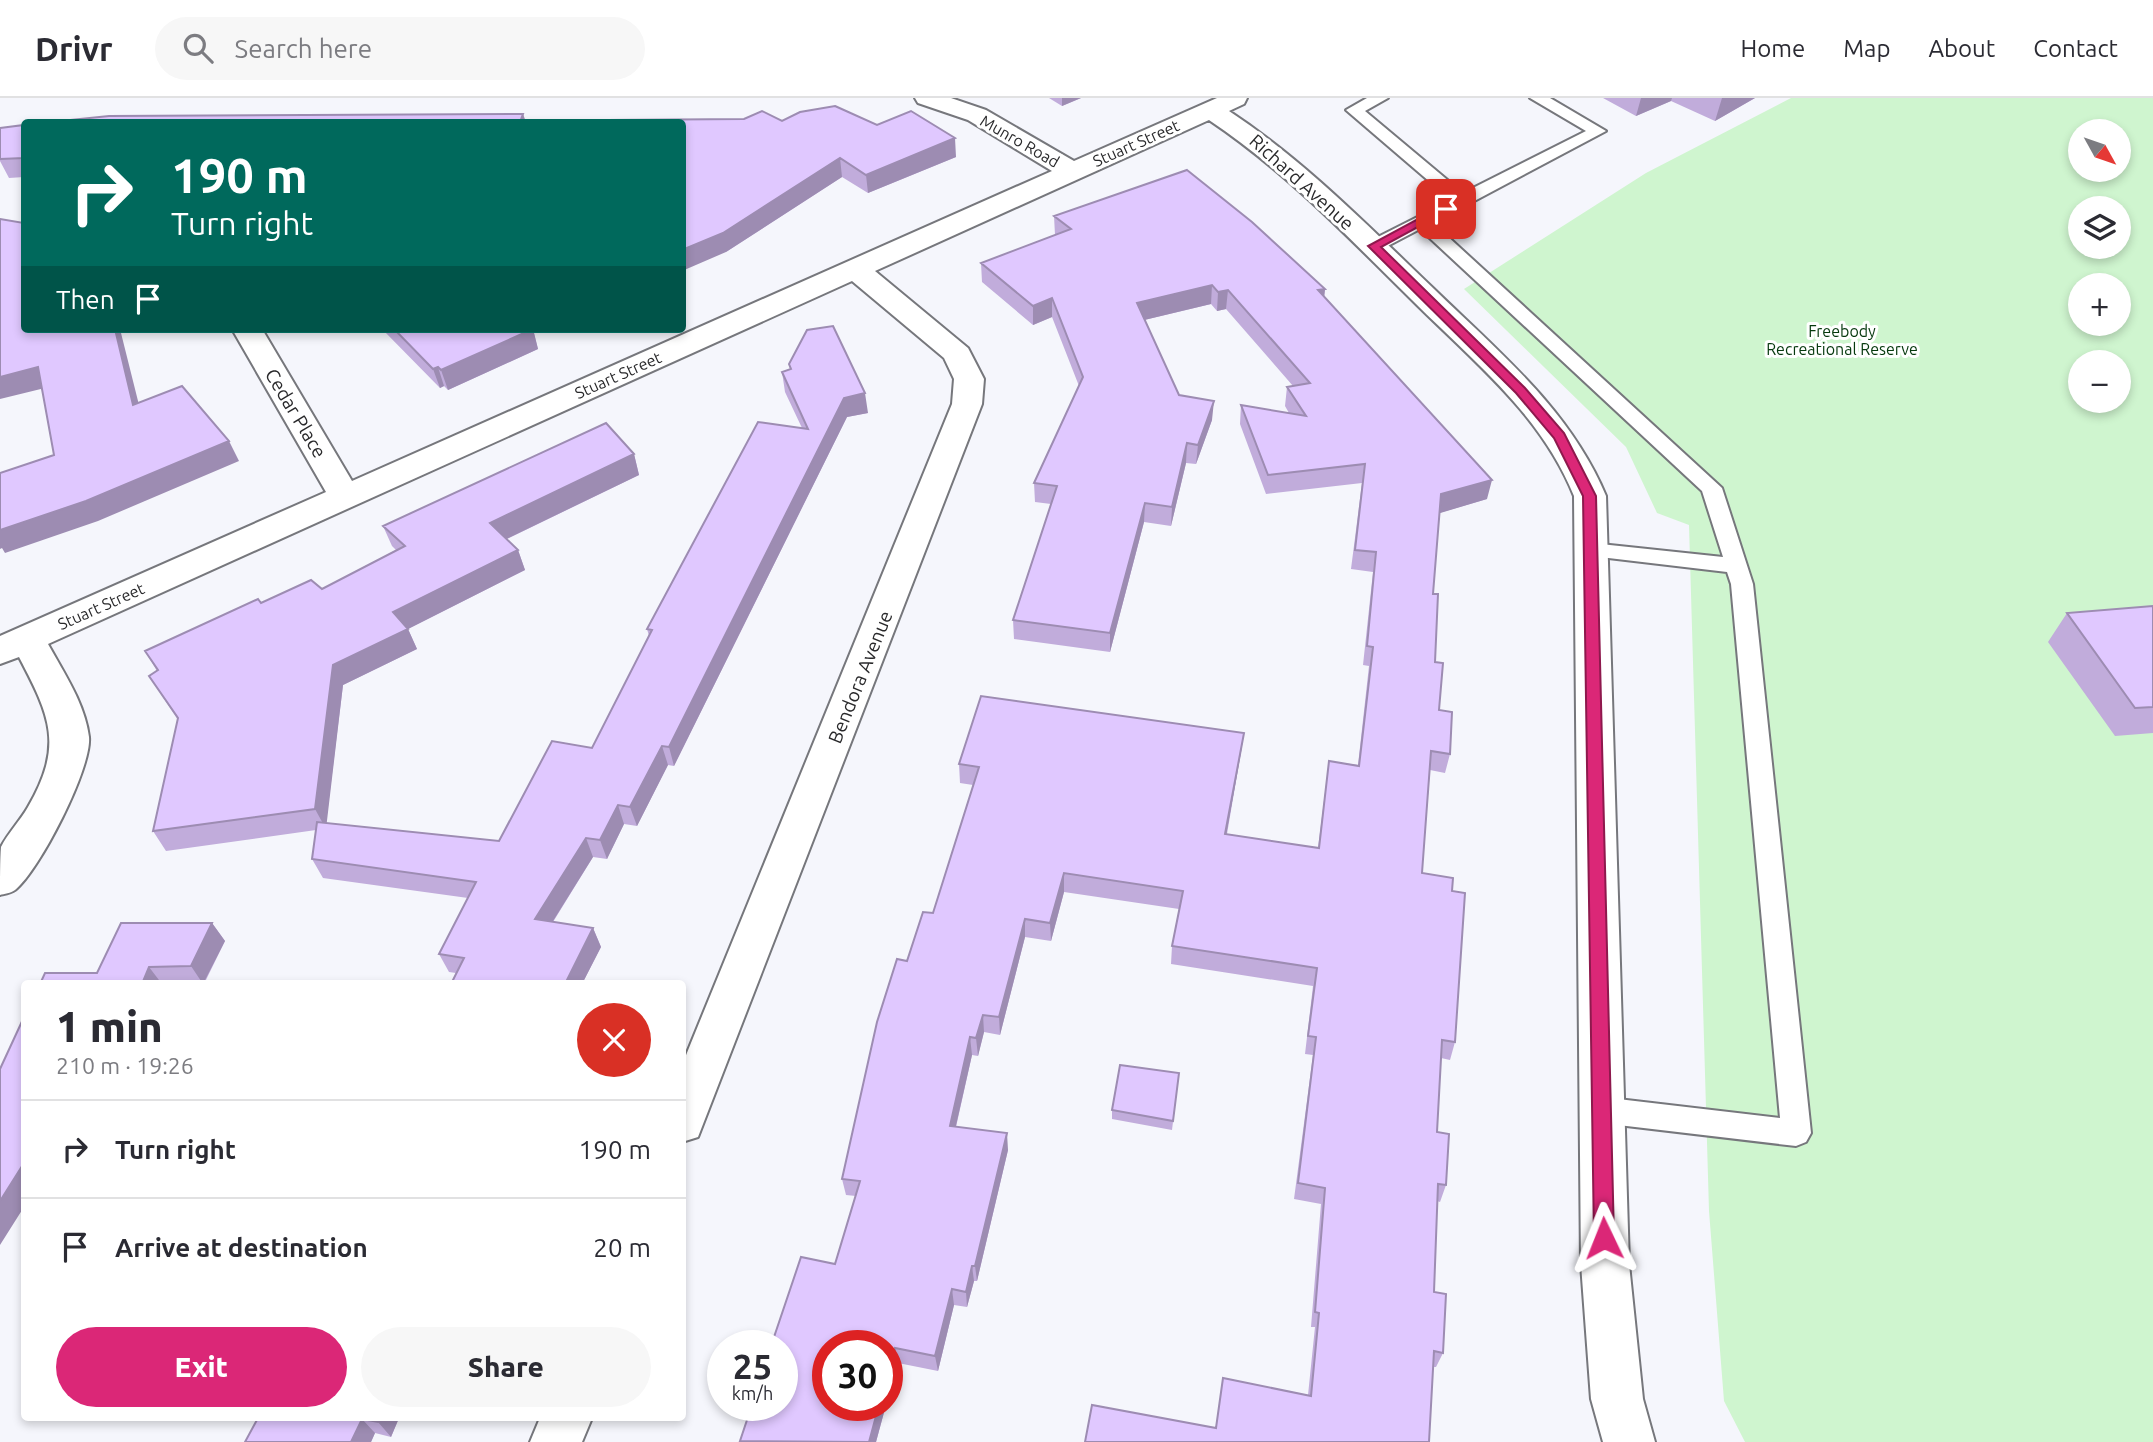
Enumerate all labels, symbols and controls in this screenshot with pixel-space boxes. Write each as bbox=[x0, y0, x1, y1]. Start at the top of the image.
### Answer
search box bbox=[155, 17, 645, 80]
icon: search bbox=[179, 29, 217, 67]
text: Drivr bbox=[35, 30, 113, 67]
text: Search here bbox=[235, 34, 372, 63]
text: Home bbox=[1740, 35, 1805, 62]
text: Map bbox=[1843, 35, 1890, 62]
text: About bbox=[1928, 35, 1995, 62]
text: Contact bbox=[2033, 35, 2118, 62]
street label: Munro Road bbox=[977, 111, 1063, 171]
street label: Stuart Street bbox=[1090, 116, 1183, 170]
north arrow bbox=[2068, 119, 2132, 182]
map controls bbox=[2068, 119, 2131, 413]
street label: Richard Avenue bbox=[1245, 129, 1359, 235]
icon: right bbox=[56, 147, 147, 238]
text: 190 m bbox=[171, 147, 308, 202]
pin bbox=[1416, 179, 1476, 239]
icon: arrive bbox=[1427, 190, 1465, 228]
button: layers bbox=[2068, 196, 2131, 259]
text: Turn right bbox=[171, 205, 313, 241]
button: + bbox=[2068, 273, 2131, 336]
icon: arrive bbox=[129, 280, 167, 318]
text: Then bbox=[56, 285, 115, 314]
park label: Freebody Recreational Reserve bbox=[1766, 322, 1918, 358]
street label: Stuart Street bbox=[572, 348, 665, 402]
button: − bbox=[2068, 350, 2131, 413]
street label: Cedar Place bbox=[261, 364, 331, 462]
street label: Stuart Street bbox=[55, 579, 148, 633]
street label: Bendora Avenue bbox=[823, 608, 897, 746]
text: 1 min bbox=[56, 1003, 163, 1050]
button: close bbox=[577, 1003, 651, 1077]
text: 210 m · 19:26 bbox=[56, 1053, 194, 1078]
icon: right bbox=[56, 1130, 94, 1168]
text: Turn right bbox=[115, 1135, 236, 1164]
text: 190 m bbox=[579, 1135, 651, 1164]
position arrow bbox=[1567, 1201, 1641, 1275]
icon: arrive bbox=[56, 1228, 94, 1266]
text: Arrive at destination bbox=[115, 1233, 368, 1262]
text: 20 m bbox=[593, 1233, 651, 1262]
button: Exit bbox=[56, 1327, 347, 1407]
button: Share bbox=[361, 1327, 651, 1407]
speed limit sign: 30 bbox=[812, 1330, 903, 1421]
text: 25 bbox=[733, 1346, 772, 1386]
text: km/h bbox=[732, 1383, 773, 1403]

